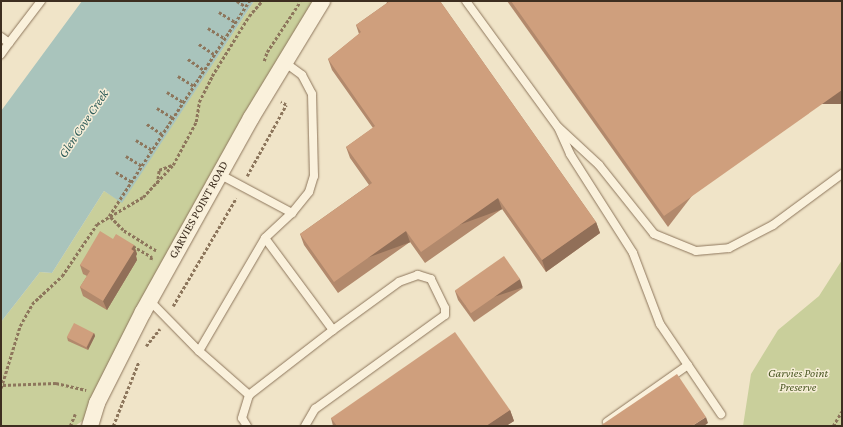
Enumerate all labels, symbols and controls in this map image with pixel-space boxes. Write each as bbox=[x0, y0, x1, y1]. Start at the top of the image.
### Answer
water label: Glen Cove Creek bbox=[56, 87, 112, 161]
street label: GARVIES POINT ROAD bbox=[166, 159, 232, 261]
park label: Garvies Point Preserve bbox=[768, 367, 828, 395]

